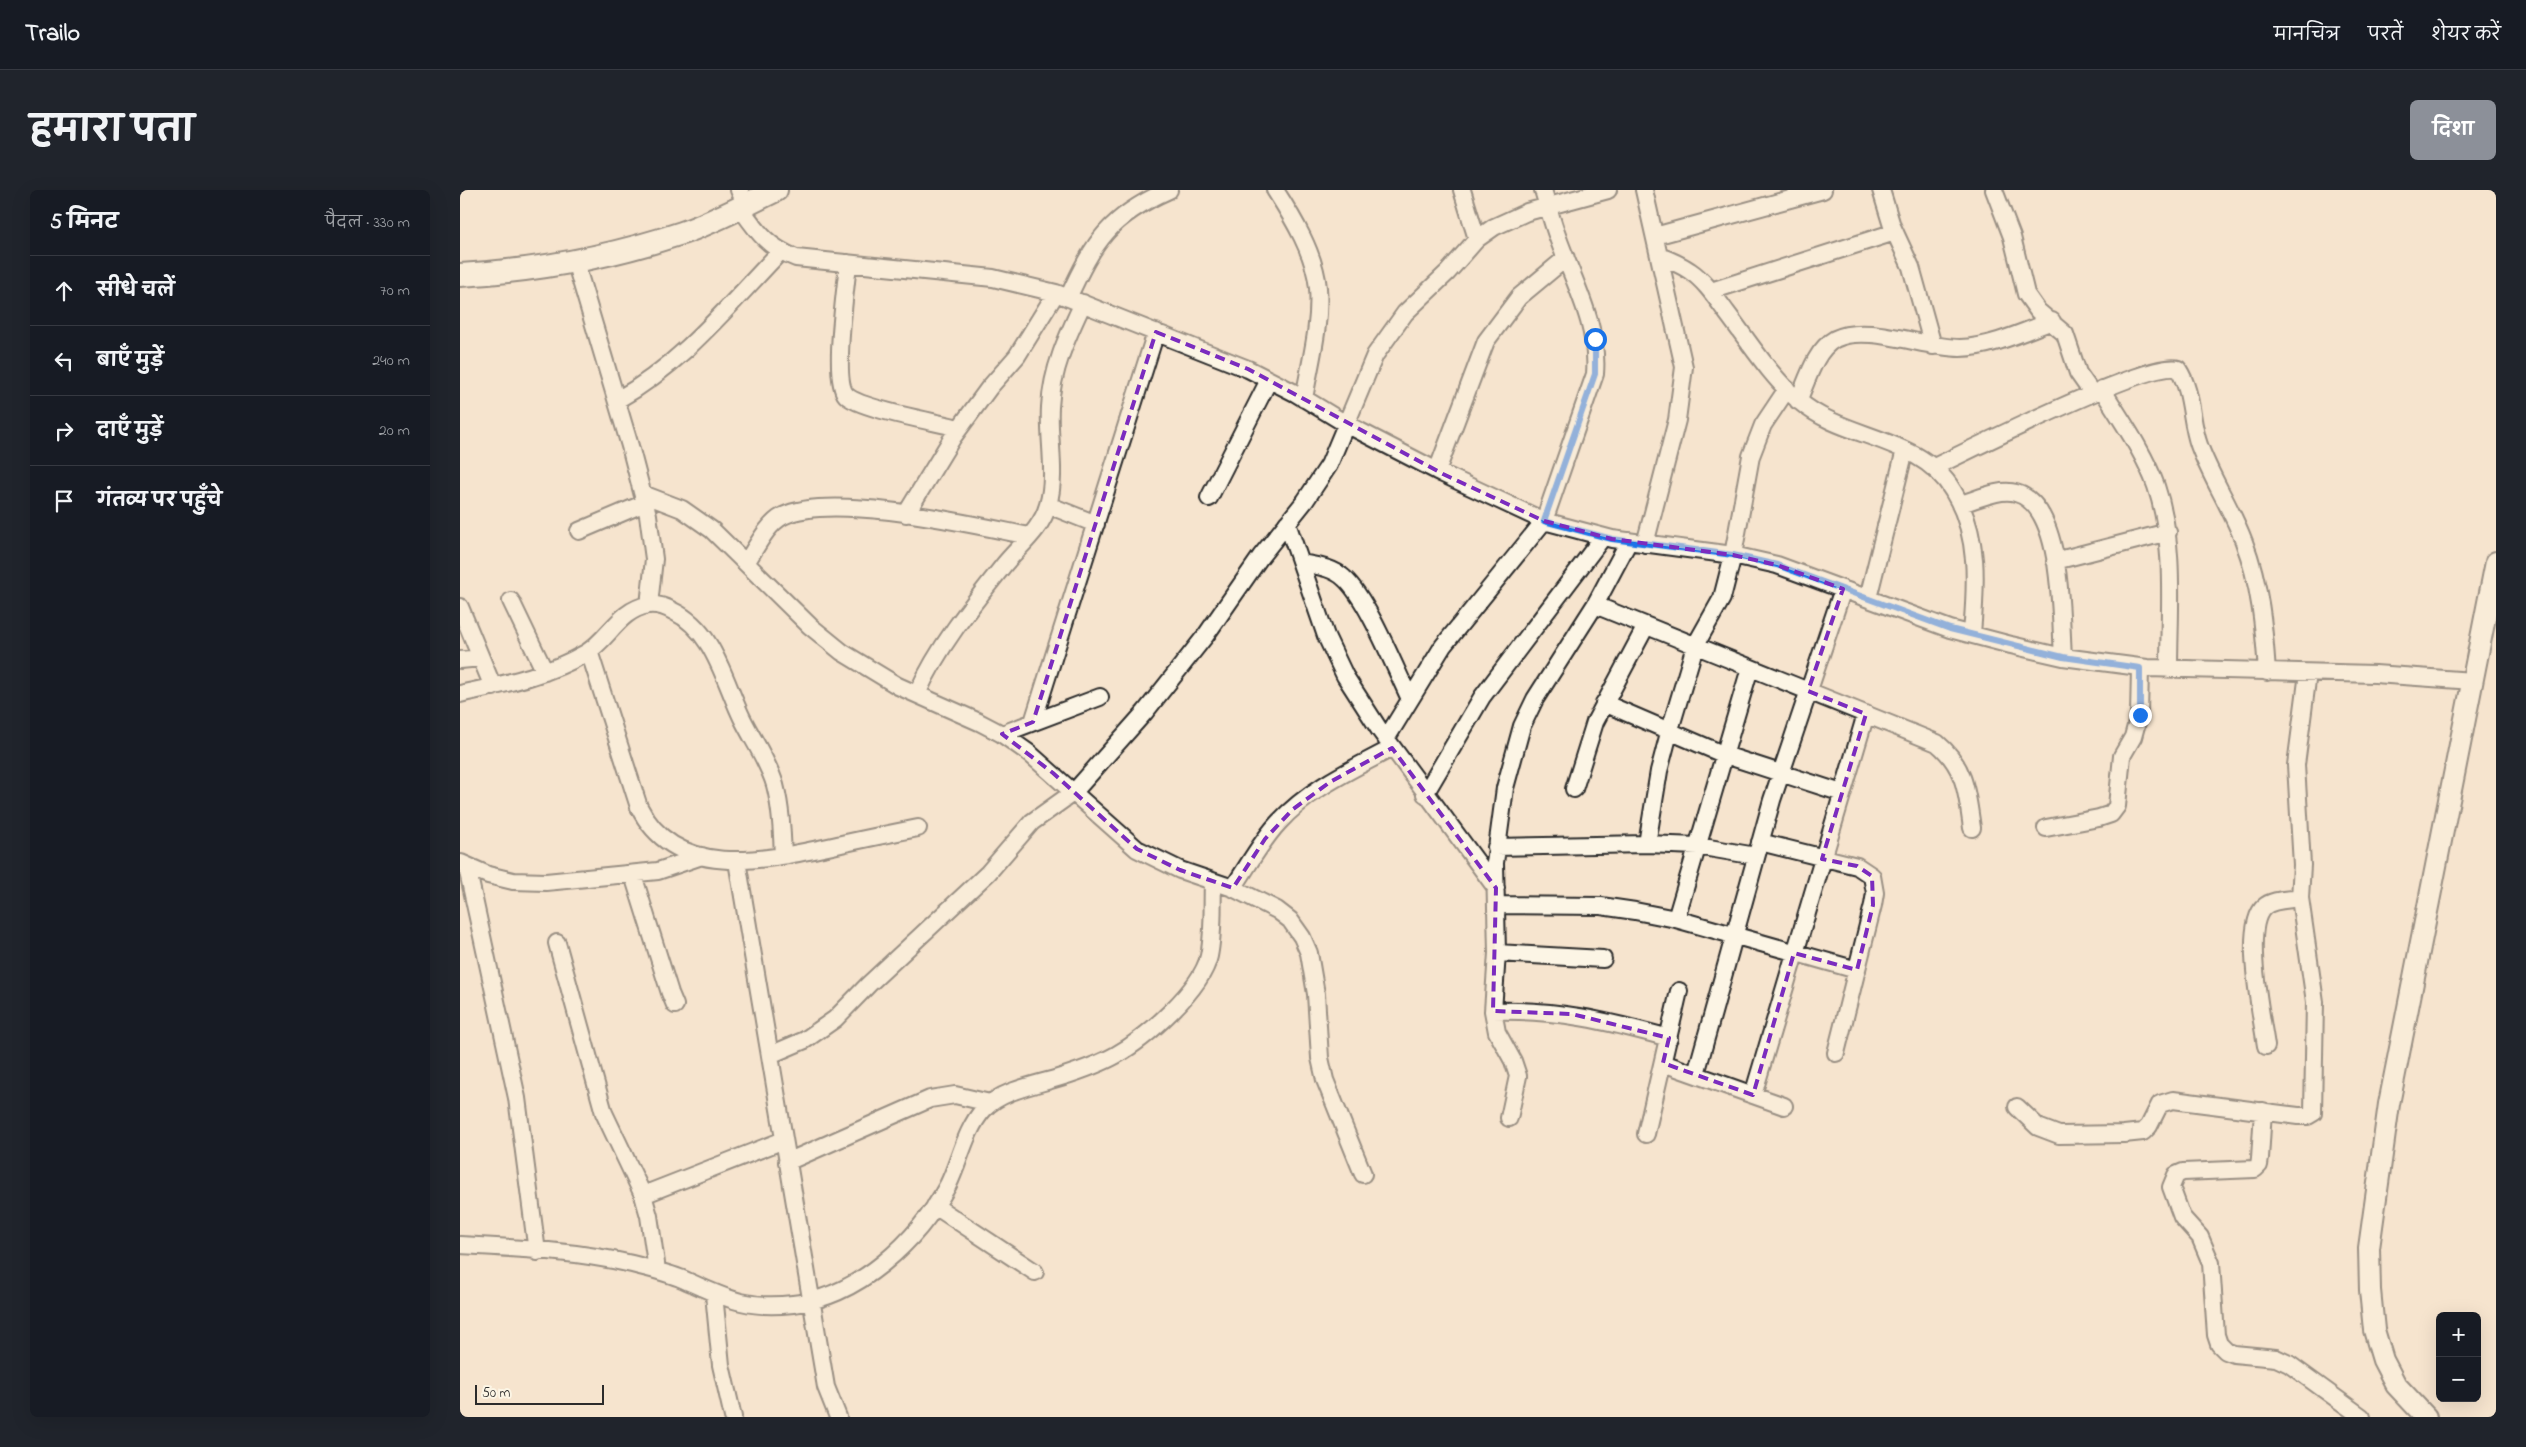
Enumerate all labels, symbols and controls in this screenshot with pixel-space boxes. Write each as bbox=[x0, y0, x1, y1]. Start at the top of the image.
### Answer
text: Trailo bbox=[25, 17, 80, 52]
text: मानचित्र bbox=[2274, 23, 2340, 49]
text: परतें bbox=[2368, 23, 2403, 49]
text: शेयर करें bbox=[2431, 23, 2501, 49]
button: दिशा bbox=[2410, 100, 2496, 160]
text: हमारा पता bbox=[30, 106, 194, 157]
text: 5 मिनट bbox=[50, 208, 118, 238]
text: पैदल · 330 m bbox=[325, 211, 410, 235]
icon: ahead bbox=[50, 277, 78, 305]
text: सीधे चलें bbox=[97, 278, 175, 305]
text: 70 m bbox=[380, 279, 410, 303]
route start bbox=[1584, 328, 1607, 351]
icon: left bbox=[50, 347, 78, 375]
text: बाएँ मुड़ें bbox=[97, 348, 164, 375]
text: 240 m bbox=[372, 349, 410, 373]
icon: right bbox=[50, 417, 78, 445]
text: दाएँ मुड़ें bbox=[97, 418, 163, 445]
text: 20 m bbox=[379, 419, 410, 443]
icon: arrive bbox=[50, 487, 78, 515]
text: गंतव्य पर पहुँचे bbox=[97, 488, 222, 515]
route end bbox=[2129, 704, 2152, 727]
map controls bbox=[2436, 1312, 2481, 1402]
button: + bbox=[2436, 1312, 2481, 1357]
button: − bbox=[2436, 1357, 2481, 1402]
scale bar bbox=[475, 1382, 604, 1405]
text: 50 m bbox=[482, 1383, 510, 1404]

